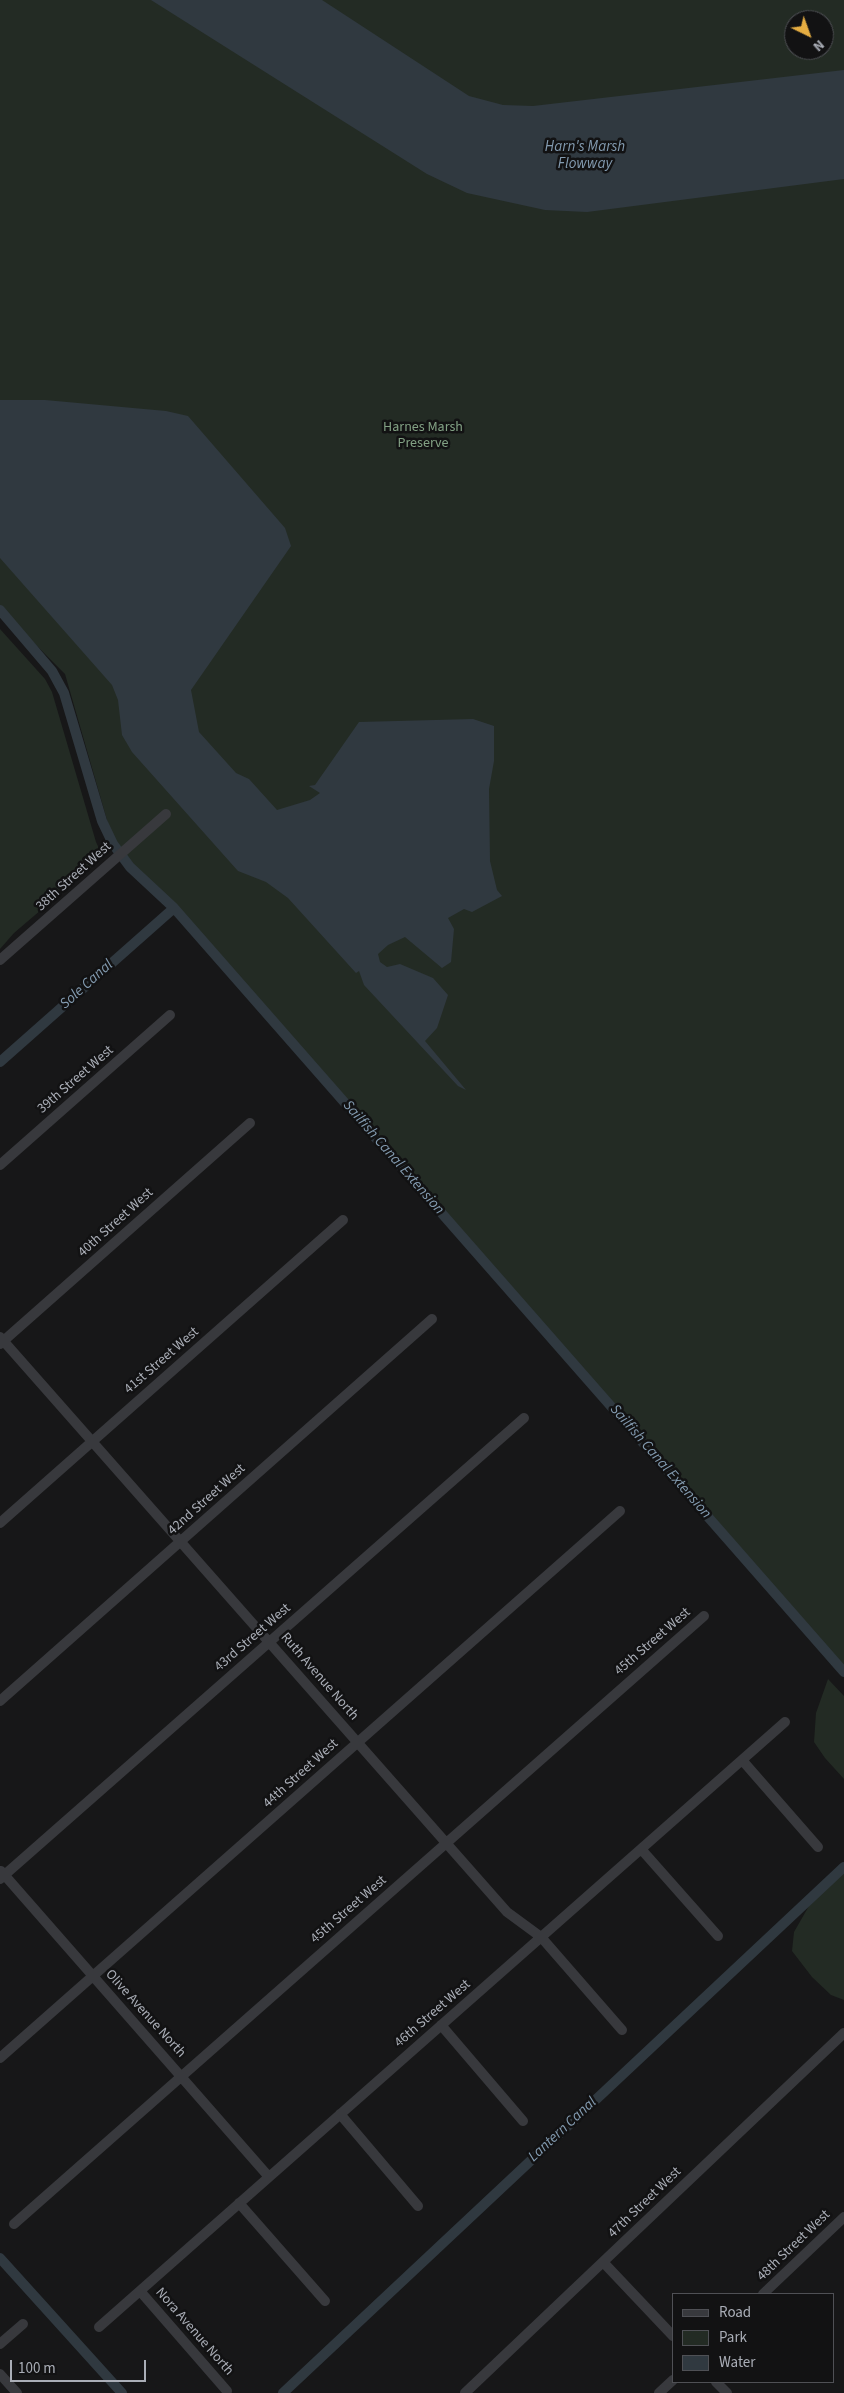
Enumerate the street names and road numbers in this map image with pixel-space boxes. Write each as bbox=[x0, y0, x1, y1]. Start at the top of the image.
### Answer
street label: 38th Street West bbox=[33, 839, 115, 915]
street label: 39th Street West bbox=[35, 1042, 117, 1118]
street label: 40th Street West bbox=[75, 1185, 157, 1261]
street label: 41st Street West bbox=[121, 1324, 203, 1398]
street label: 42nd Street West bbox=[165, 1461, 249, 1539]
street label: 43rd Street West bbox=[212, 1600, 294, 1676]
street label: 45th Street West bbox=[612, 1604, 694, 1680]
street label: Ruth Avenue North bbox=[276, 1630, 362, 1724]
street label: 44th Street West bbox=[260, 1736, 342, 1812]
street label: 45th Street West bbox=[308, 1872, 390, 1948]
street label: Olive Avenue North bbox=[101, 1967, 189, 2061]
street label: 46th Street West bbox=[392, 1976, 474, 2052]
street label: 47th Street West bbox=[605, 2164, 685, 2242]
street label: 48th Street West bbox=[754, 2207, 834, 2285]
street label: Nora Avenue North bbox=[151, 2285, 237, 2379]

